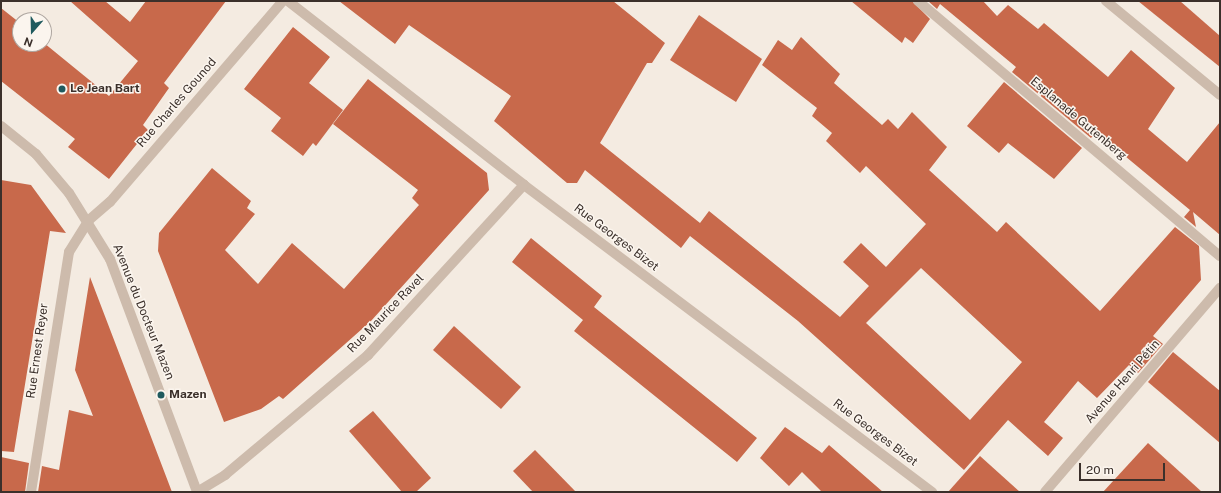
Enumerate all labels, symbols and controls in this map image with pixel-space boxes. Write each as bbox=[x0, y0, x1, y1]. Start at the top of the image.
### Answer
north arrow bbox=[12, 12, 52, 52]
text: N bbox=[22, 35, 34, 49]
street label: Rue Charles Gounod bbox=[134, 55, 220, 151]
street label: Esplanade Gutenberg bbox=[1027, 75, 1129, 163]
place label: Le Jean Bart bbox=[70, 82, 140, 96]
marker: Le Jean Bart bbox=[57, 84, 67, 94]
street label: Rue Georges Bizet bbox=[571, 201, 661, 275]
street label: Avenue du Docteur Mazen bbox=[109, 242, 177, 382]
street label: Rue Maurice Ravel bbox=[345, 272, 427, 356]
street label: Rue Ernest Reyer bbox=[24, 302, 52, 400]
street label: Avenue Henri Pétin bbox=[1083, 337, 1163, 427]
place label: Mazen bbox=[169, 388, 207, 402]
marker: Mazen bbox=[156, 390, 166, 400]
street label: Rue Georges Bizet bbox=[830, 396, 920, 470]
scale bar bbox=[1081, 455, 1167, 481]
text: 20 m bbox=[1086, 463, 1114, 477]

